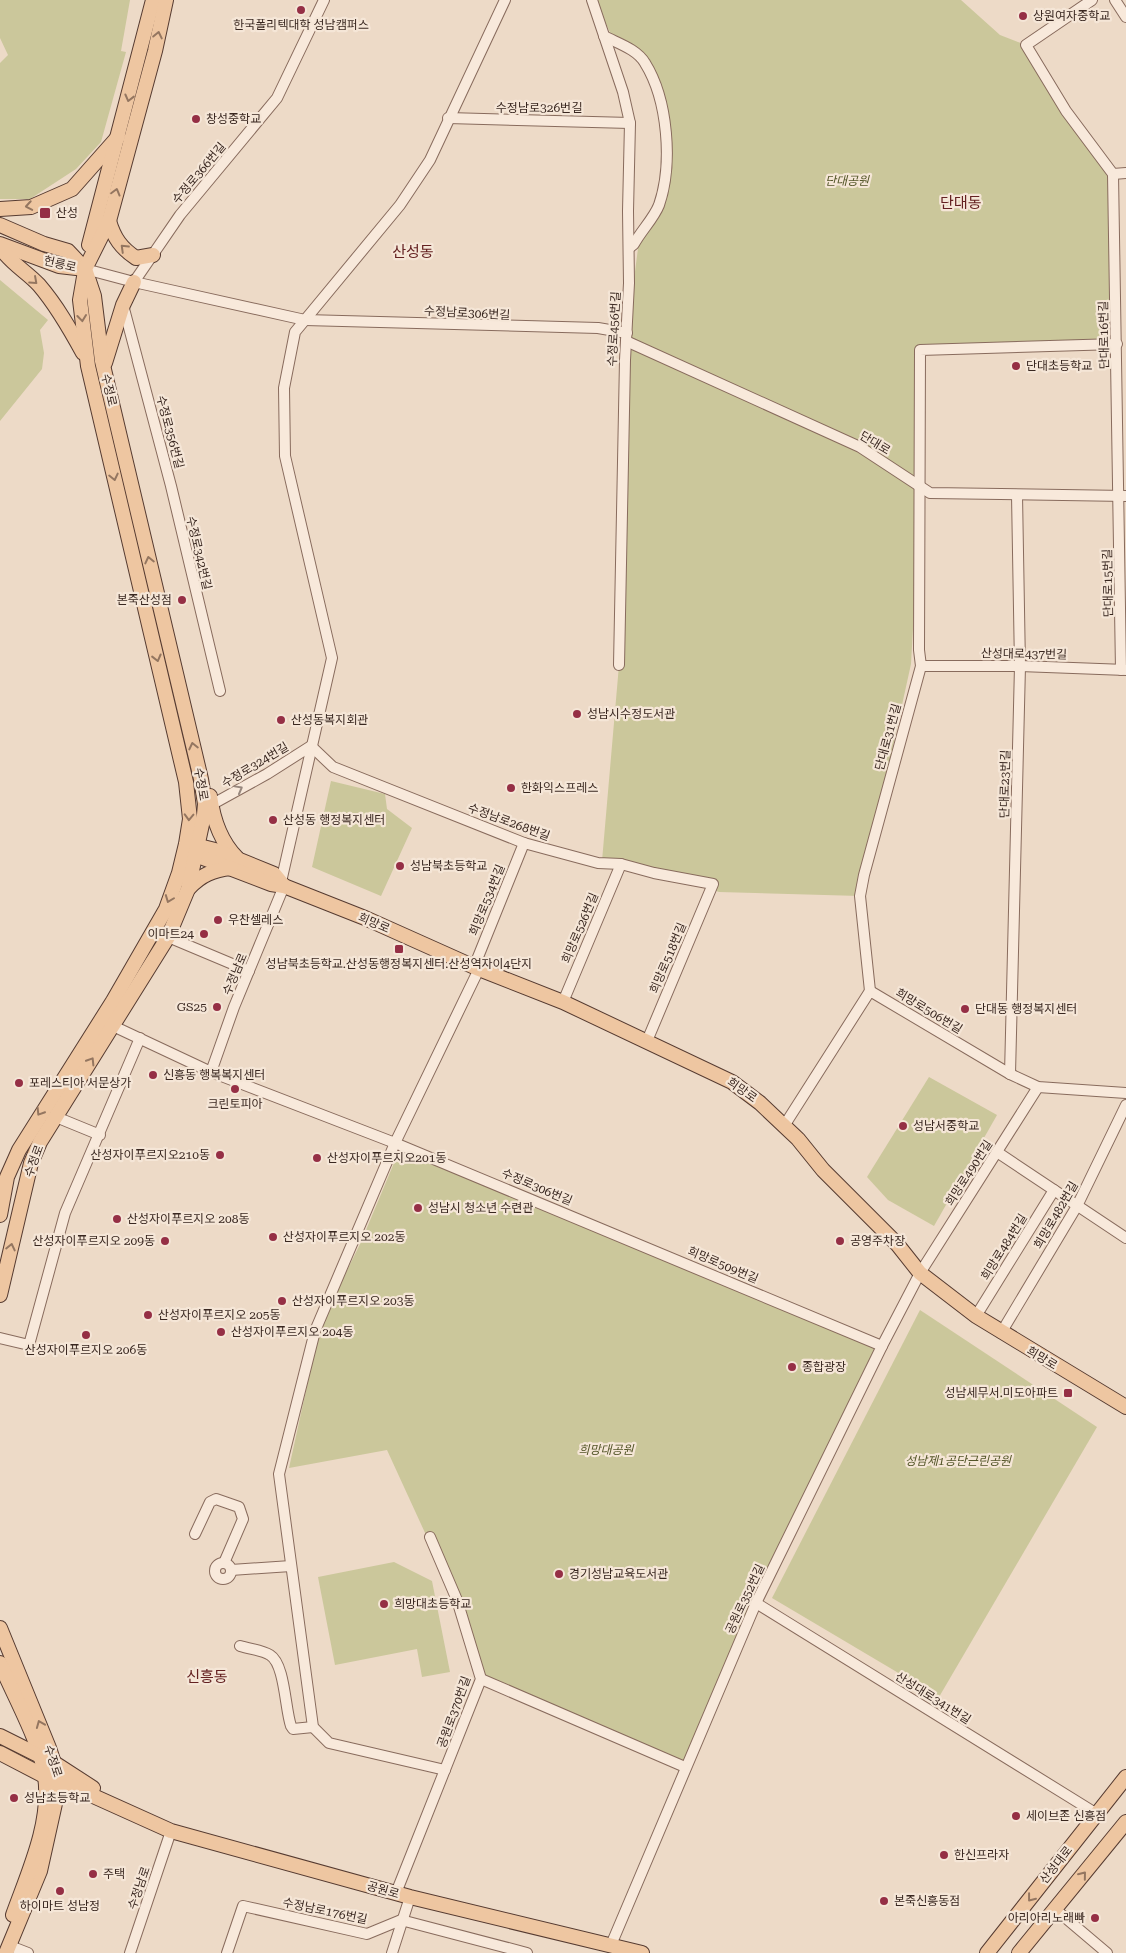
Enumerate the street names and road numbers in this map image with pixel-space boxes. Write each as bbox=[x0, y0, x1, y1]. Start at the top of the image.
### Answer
street label: 수정남로326번길 bbox=[496, 101, 582, 115]
street label: 수정로366번길 bbox=[169, 140, 229, 206]
street label: 헌릉로 bbox=[42, 253, 78, 275]
street label: 수정로456번길 bbox=[605, 291, 623, 367]
street label: 단대로16번길 bbox=[1096, 301, 1112, 369]
street label: 수정남로306번길 bbox=[423, 304, 511, 322]
street label: 수정로 bbox=[98, 372, 120, 408]
street label: 수정로356번길 bbox=[153, 394, 187, 470]
street label: 단대로 bbox=[857, 428, 893, 458]
street label: 수정로342번길 bbox=[184, 515, 214, 591]
street label: 단대로15번길 bbox=[1100, 549, 1116, 617]
street label: 산성대로437번길 bbox=[981, 646, 1067, 662]
street label: 단대로31번길 bbox=[872, 702, 904, 772]
street label: 수정로324번길 bbox=[219, 740, 291, 790]
street label: 단대로23번길 bbox=[997, 750, 1013, 818]
street label: 수정로 bbox=[191, 766, 211, 802]
street label: 수정남로268번길 bbox=[466, 801, 552, 843]
street label: 희망로534번길 bbox=[466, 862, 508, 938]
street label: 희망로526번길 bbox=[559, 891, 601, 965]
street label: 희망로 bbox=[356, 910, 392, 936]
street label: 희망로518번길 bbox=[647, 921, 689, 995]
street label: 수정남로 bbox=[220, 951, 250, 997]
street label: 희망로506번길 bbox=[893, 986, 965, 1036]
street label: 희망로 bbox=[724, 1075, 760, 1105]
street label: 희망로490번길 bbox=[943, 1138, 995, 1208]
street label: 수정로 bbox=[22, 1143, 46, 1179]
street label: 수정로306번길 bbox=[500, 1166, 574, 1208]
street label: 희망로482번길 bbox=[1031, 1179, 1081, 1251]
street label: 희망로484번길 bbox=[978, 1211, 1030, 1283]
street label: 희망로509번길 bbox=[686, 1244, 760, 1286]
street label: 희망로 bbox=[1024, 1343, 1060, 1373]
street label: 공원로352번길 bbox=[723, 1562, 767, 1636]
street label: 산성대로341번길 bbox=[893, 1669, 973, 1727]
street label: 공원로370번길 bbox=[435, 1674, 473, 1750]
street label: 수정로 bbox=[41, 1743, 65, 1779]
street label: 산성대로 bbox=[1037, 1843, 1075, 1887]
street label: 수정남로 bbox=[125, 1865, 153, 1911]
street label: 공원로 bbox=[365, 1879, 401, 1901]
street label: 수정남로176번길 bbox=[281, 1895, 369, 1927]

